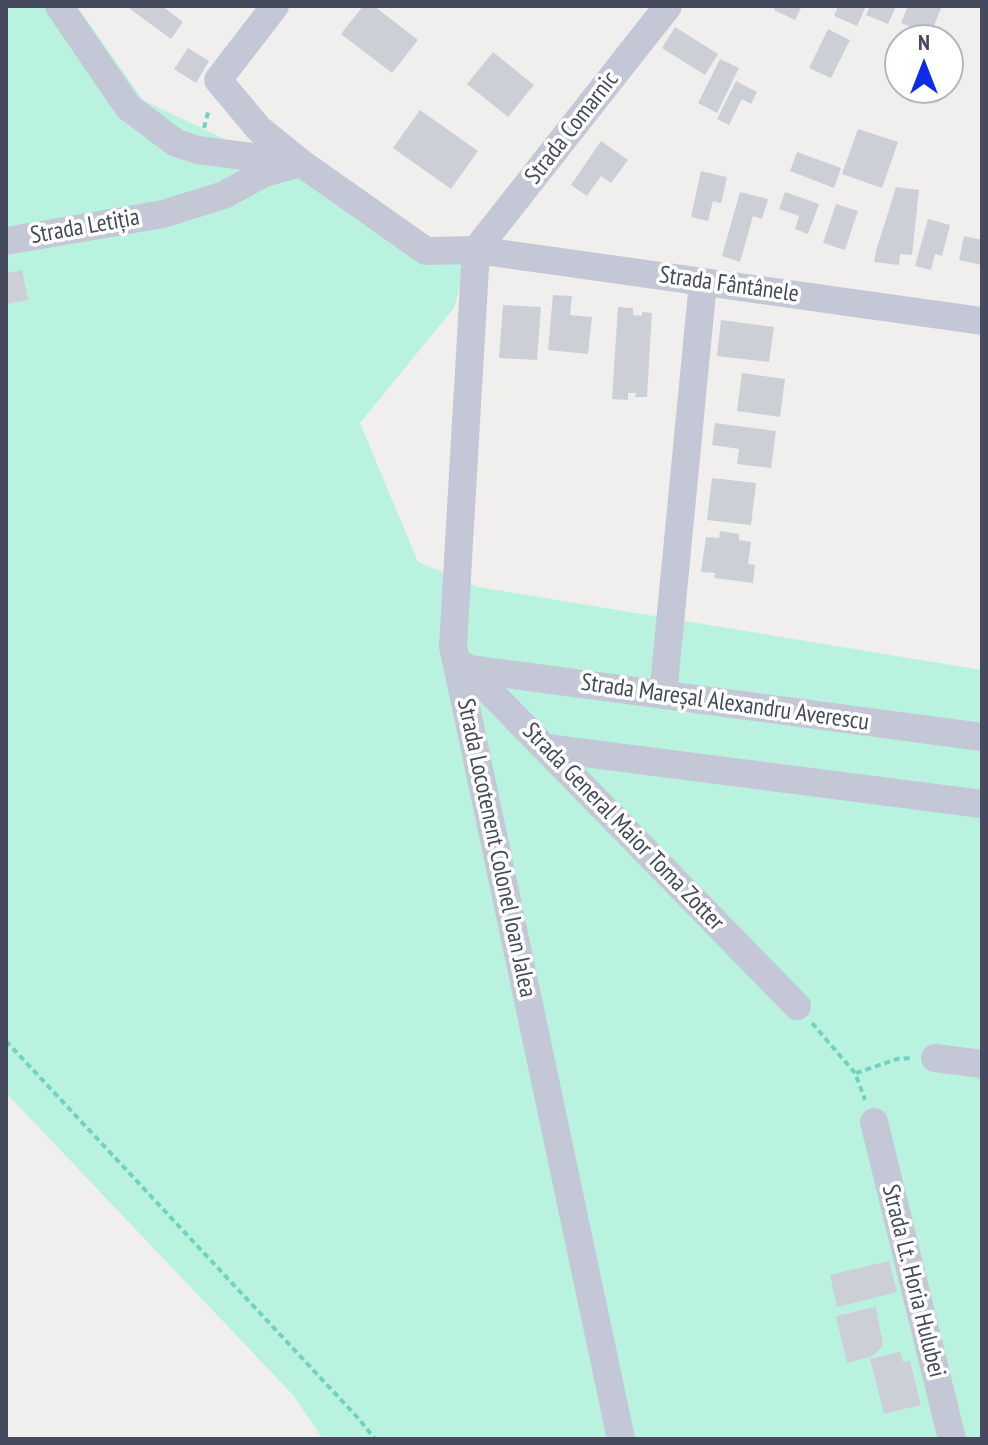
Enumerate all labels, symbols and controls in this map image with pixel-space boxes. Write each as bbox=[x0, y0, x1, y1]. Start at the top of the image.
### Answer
north arrow bbox=[884, 24, 964, 104]
text: N bbox=[918, 28, 930, 56]
street label: Strada Comarnic bbox=[519, 66, 625, 190]
street label: Strada Letiția bbox=[28, 203, 142, 251]
street label: Strada Fântânele bbox=[658, 261, 800, 309]
street label: Strada Mareșal Alexandru Averescu bbox=[579, 669, 871, 737]
street label: Strada Locotenent Colonel Ioan Jalea bbox=[450, 696, 542, 1000]
street label: Strada General Maior Toma Zotter bbox=[516, 717, 730, 937]
street label: Strada Lt. Horia Hulubei bbox=[875, 1182, 951, 1380]

